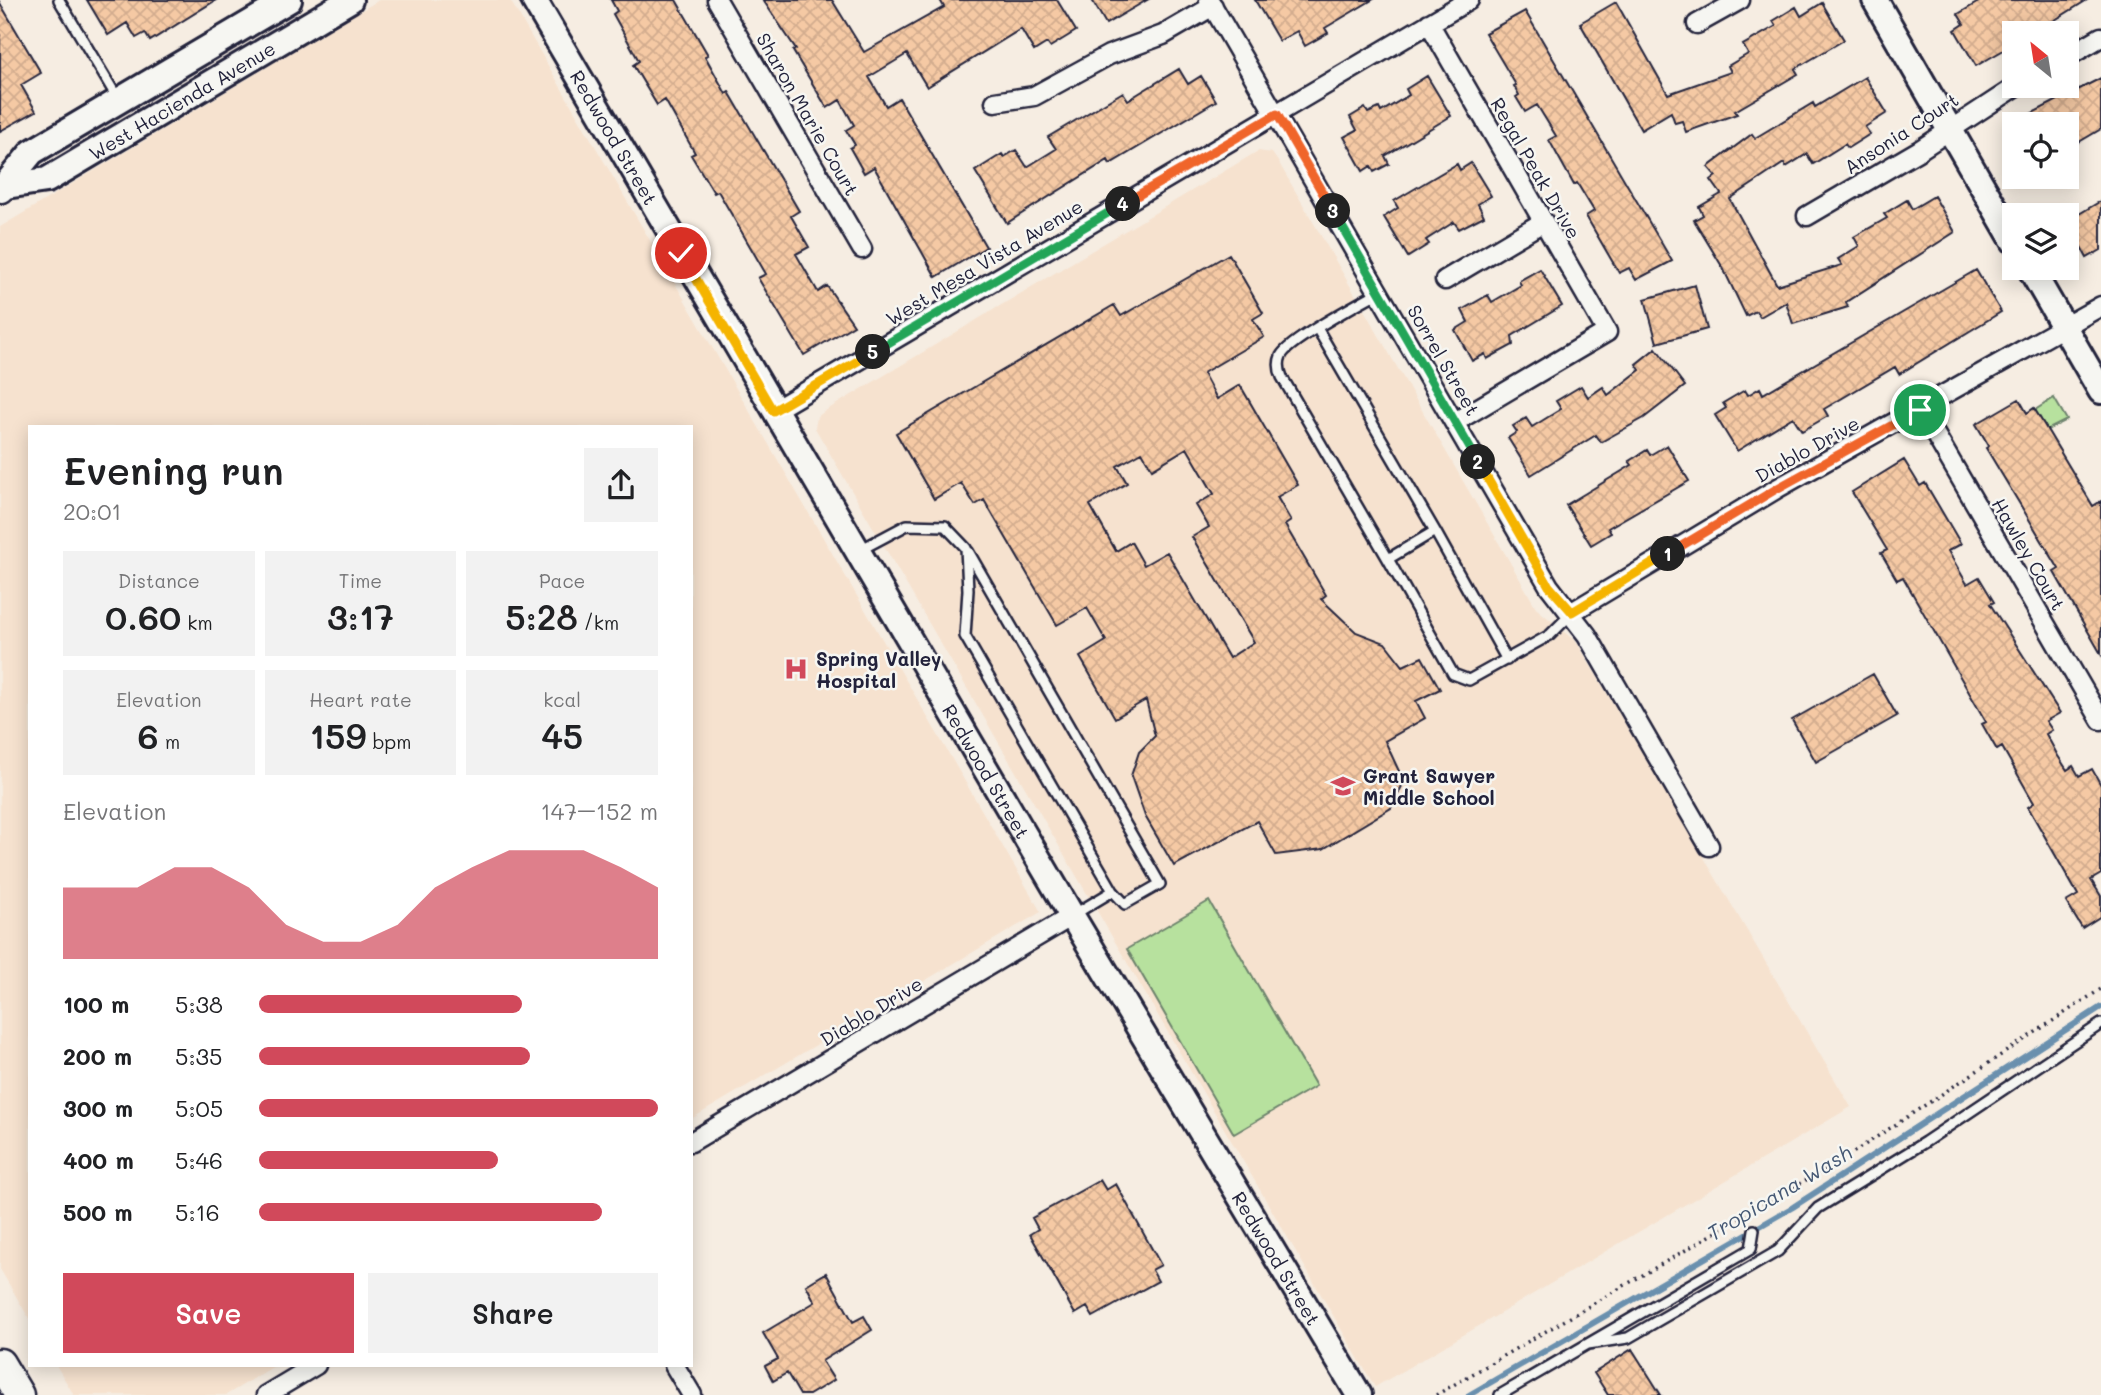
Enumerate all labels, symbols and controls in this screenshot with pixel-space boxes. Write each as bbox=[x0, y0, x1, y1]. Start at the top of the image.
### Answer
north arrow bbox=[2002, 21, 2079, 98]
map controls bbox=[2002, 21, 2079, 280]
street label: Sharon Marie Court bbox=[751, 28, 865, 200]
street label: West Hacienda Avenue bbox=[84, 35, 279, 165]
street label: Redwood Street bbox=[565, 65, 664, 209]
street label: Ansonia Court bbox=[1839, 87, 1963, 179]
street label: Regal Peak Drive bbox=[1485, 93, 1587, 243]
button: locate bbox=[2002, 112, 2079, 189]
pin: 4 bbox=[1106, 186, 1140, 222]
text: 4 bbox=[1116, 191, 1129, 216]
street label: West Mesa Vista Avenue bbox=[881, 193, 1087, 331]
pin: 3 bbox=[1316, 194, 1350, 228]
text: 3 bbox=[1327, 198, 1338, 223]
button: layers bbox=[2002, 203, 2079, 280]
pin bbox=[651, 223, 711, 283]
icon: check bbox=[662, 234, 700, 272]
street label: Sorrel Street bbox=[1402, 300, 1486, 420]
pin: 5 bbox=[856, 334, 890, 370]
text: 5 bbox=[867, 339, 878, 364]
pin bbox=[1890, 380, 1950, 440]
icon: arrive bbox=[1901, 391, 1939, 429]
street label: Diablo Drive bbox=[1751, 410, 1863, 488]
pin: 2 bbox=[1460, 444, 1496, 480]
text: Evening run bbox=[63, 445, 284, 495]
button: share bbox=[584, 448, 658, 522]
text: 2 bbox=[1472, 449, 1483, 474]
street label: Hawley Court bbox=[1987, 493, 2071, 615]
text: 20:01 bbox=[63, 496, 122, 526]
pin: 1 bbox=[1650, 536, 1686, 572]
text: 1 bbox=[1663, 541, 1672, 566]
text: Distance bbox=[118, 568, 200, 593]
text: Time bbox=[339, 568, 382, 593]
text: Pace bbox=[539, 568, 585, 593]
text: 0.60 bbox=[105, 593, 181, 639]
text: 3:17 bbox=[327, 593, 394, 639]
text: 5:28 bbox=[505, 593, 578, 639]
text: km bbox=[181, 610, 213, 635]
text: /km bbox=[578, 610, 619, 635]
place label: Spring Valley Hospital bbox=[816, 646, 941, 693]
hospital icon: Spring Valley Hospital bbox=[782, 655, 810, 683]
text: Elevation bbox=[116, 687, 201, 712]
text: Heart rate bbox=[309, 687, 412, 712]
text: kcal bbox=[543, 687, 581, 712]
street label: Redwood Street bbox=[937, 699, 1036, 843]
text: 6 bbox=[138, 712, 159, 758]
text: 159 bbox=[310, 712, 366, 758]
text: 45 bbox=[541, 712, 583, 758]
text: m bbox=[159, 729, 180, 754]
text: bpm bbox=[366, 729, 411, 754]
place label: Grant Sawyer Middle School bbox=[1363, 763, 1495, 810]
school or university icon: Grant Sawyer Middle School bbox=[1329, 772, 1357, 800]
text: Elevation bbox=[63, 796, 166, 826]
text: 147–152 m bbox=[540, 796, 658, 826]
street label: Diablo Drive bbox=[815, 971, 927, 1051]
text: 100 m bbox=[63, 989, 129, 1019]
text: 5:38 bbox=[175, 989, 223, 1019]
text: 200 m bbox=[63, 1041, 132, 1071]
text: 5:35 bbox=[175, 1041, 222, 1071]
text: 300 m bbox=[63, 1093, 133, 1123]
text: 5:05 bbox=[175, 1093, 223, 1123]
water label: Tropicana Wash bbox=[1702, 1138, 1857, 1246]
text: 400 m bbox=[63, 1145, 134, 1175]
text: 5:46 bbox=[175, 1145, 223, 1175]
street label: Redwood Street bbox=[1227, 1186, 1327, 1330]
text: 500 m bbox=[63, 1197, 133, 1227]
text: 5:16 bbox=[175, 1197, 220, 1227]
button: Save bbox=[63, 1273, 354, 1353]
button: Share bbox=[368, 1273, 658, 1353]

